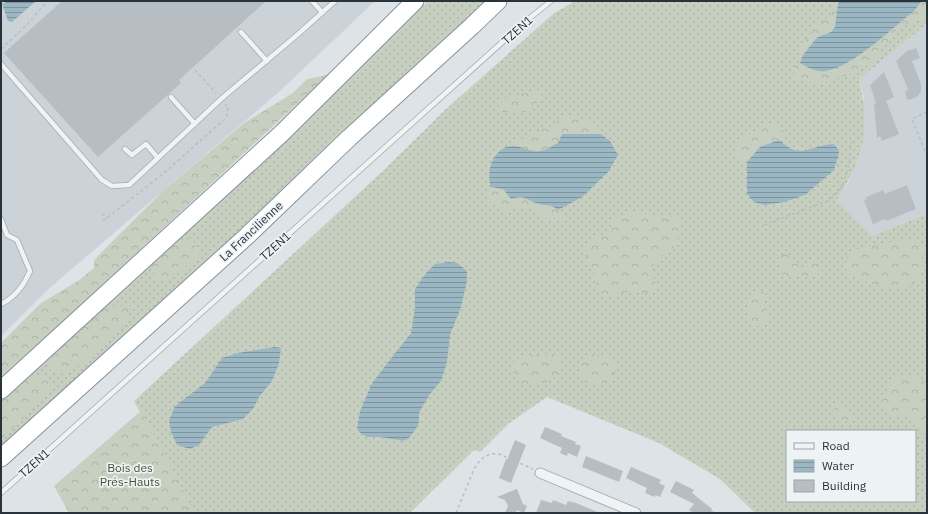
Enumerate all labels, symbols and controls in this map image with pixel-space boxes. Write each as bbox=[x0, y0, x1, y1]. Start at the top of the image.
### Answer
street label: TZEN1 bbox=[498, 12, 536, 48]
street label: La Francilienne bbox=[216, 197, 286, 264]
street label: TZEN1 bbox=[256, 228, 294, 264]
legend bbox=[786, 430, 916, 502]
text: Road bbox=[822, 438, 850, 453]
street label: TZEN1 bbox=[15, 445, 53, 481]
text: Water bbox=[822, 458, 855, 473]
park label: Bois des Prés-Hauts bbox=[100, 460, 160, 489]
text: Building bbox=[822, 478, 867, 493]

